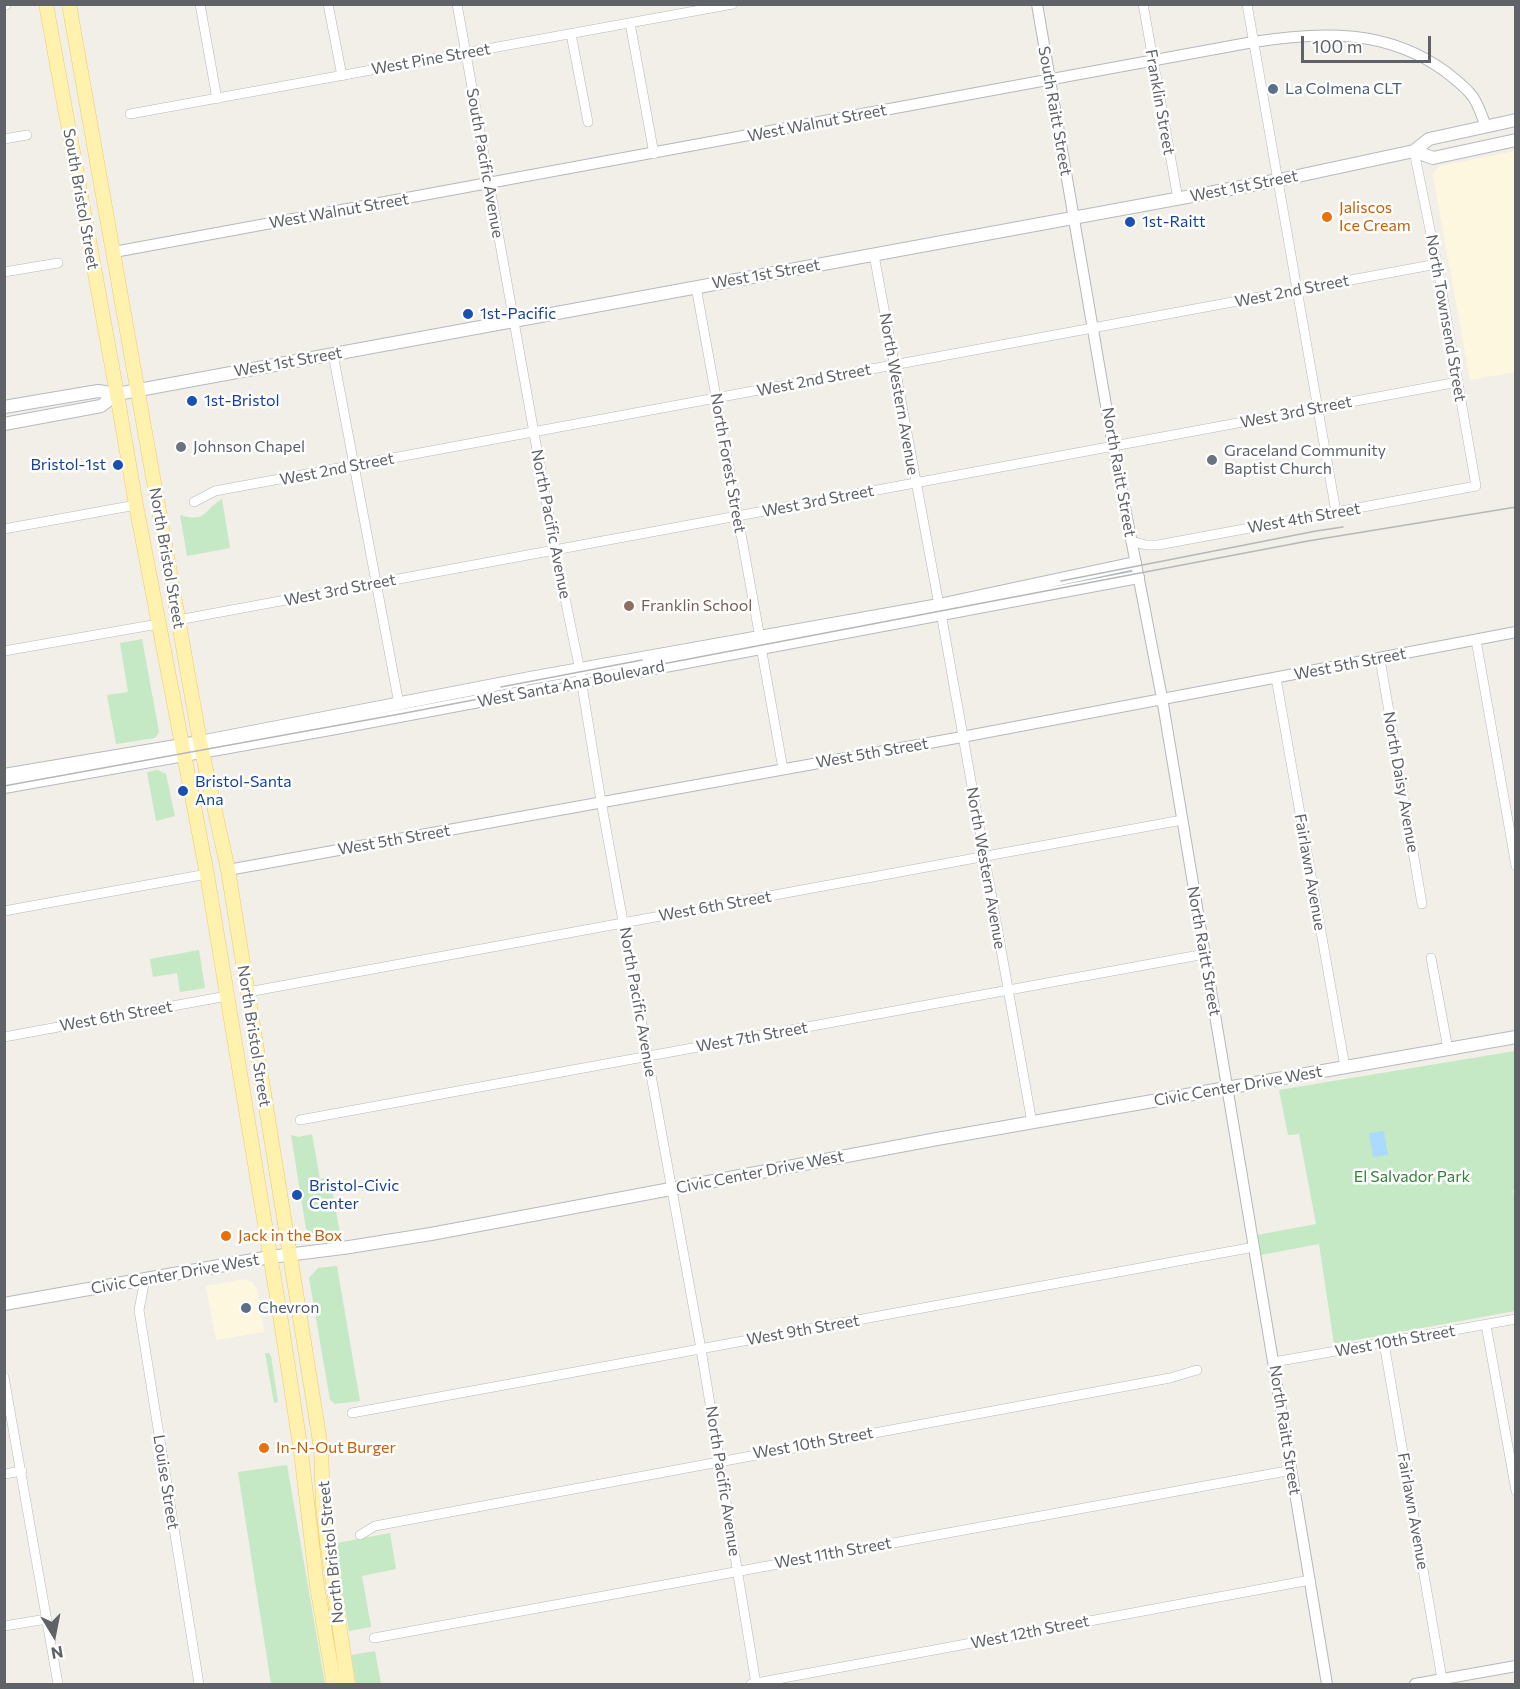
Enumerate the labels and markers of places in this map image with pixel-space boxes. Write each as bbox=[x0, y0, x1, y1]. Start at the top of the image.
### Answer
place label: La Colmena CLT bbox=[1285, 79, 1402, 99]
marker: La Colmena CLT bbox=[1266, 82, 1280, 96]
place label: Jaliscos Ice Cream bbox=[1339, 198, 1411, 236]
marker: Jaliscos Ice Cream bbox=[1320, 210, 1334, 224]
place label: 1st-Raitt bbox=[1142, 212, 1206, 232]
marker: 1st-Raitt bbox=[1123, 215, 1137, 229]
place label: 1st-Pacific bbox=[480, 304, 556, 324]
marker: 1st-Pacific bbox=[461, 307, 475, 321]
place label: 1st-Bristol bbox=[204, 391, 280, 411]
marker: 1st-Bristol bbox=[185, 394, 199, 408]
place label: Johnson Chapel bbox=[193, 437, 305, 457]
marker: Johnson Chapel bbox=[174, 440, 188, 454]
place label: Graceland Community Baptist Church bbox=[1224, 441, 1386, 479]
marker: Graceland Community Baptist Church bbox=[1205, 453, 1219, 467]
place label: Bristol-1st bbox=[30, 455, 106, 475]
marker: Bristol-1st bbox=[111, 458, 125, 472]
place label: Franklin School bbox=[641, 596, 752, 616]
marker: Franklin School bbox=[622, 599, 636, 613]
place label: Bristol-Santa Ana bbox=[195, 772, 292, 810]
marker: Bristol-Santa Ana bbox=[176, 784, 190, 798]
place label: Bristol-Civic Center bbox=[309, 1176, 399, 1214]
marker: Bristol-Civic Center bbox=[290, 1188, 304, 1202]
place label: Jack in the Box bbox=[238, 1226, 342, 1246]
marker: Jack in the Box bbox=[219, 1229, 233, 1243]
place label: Chevron bbox=[258, 1298, 319, 1318]
marker: Chevron bbox=[239, 1301, 253, 1315]
place label: In-N-Out Burger bbox=[276, 1438, 396, 1458]
marker: In-N-Out Burger bbox=[257, 1441, 271, 1455]

